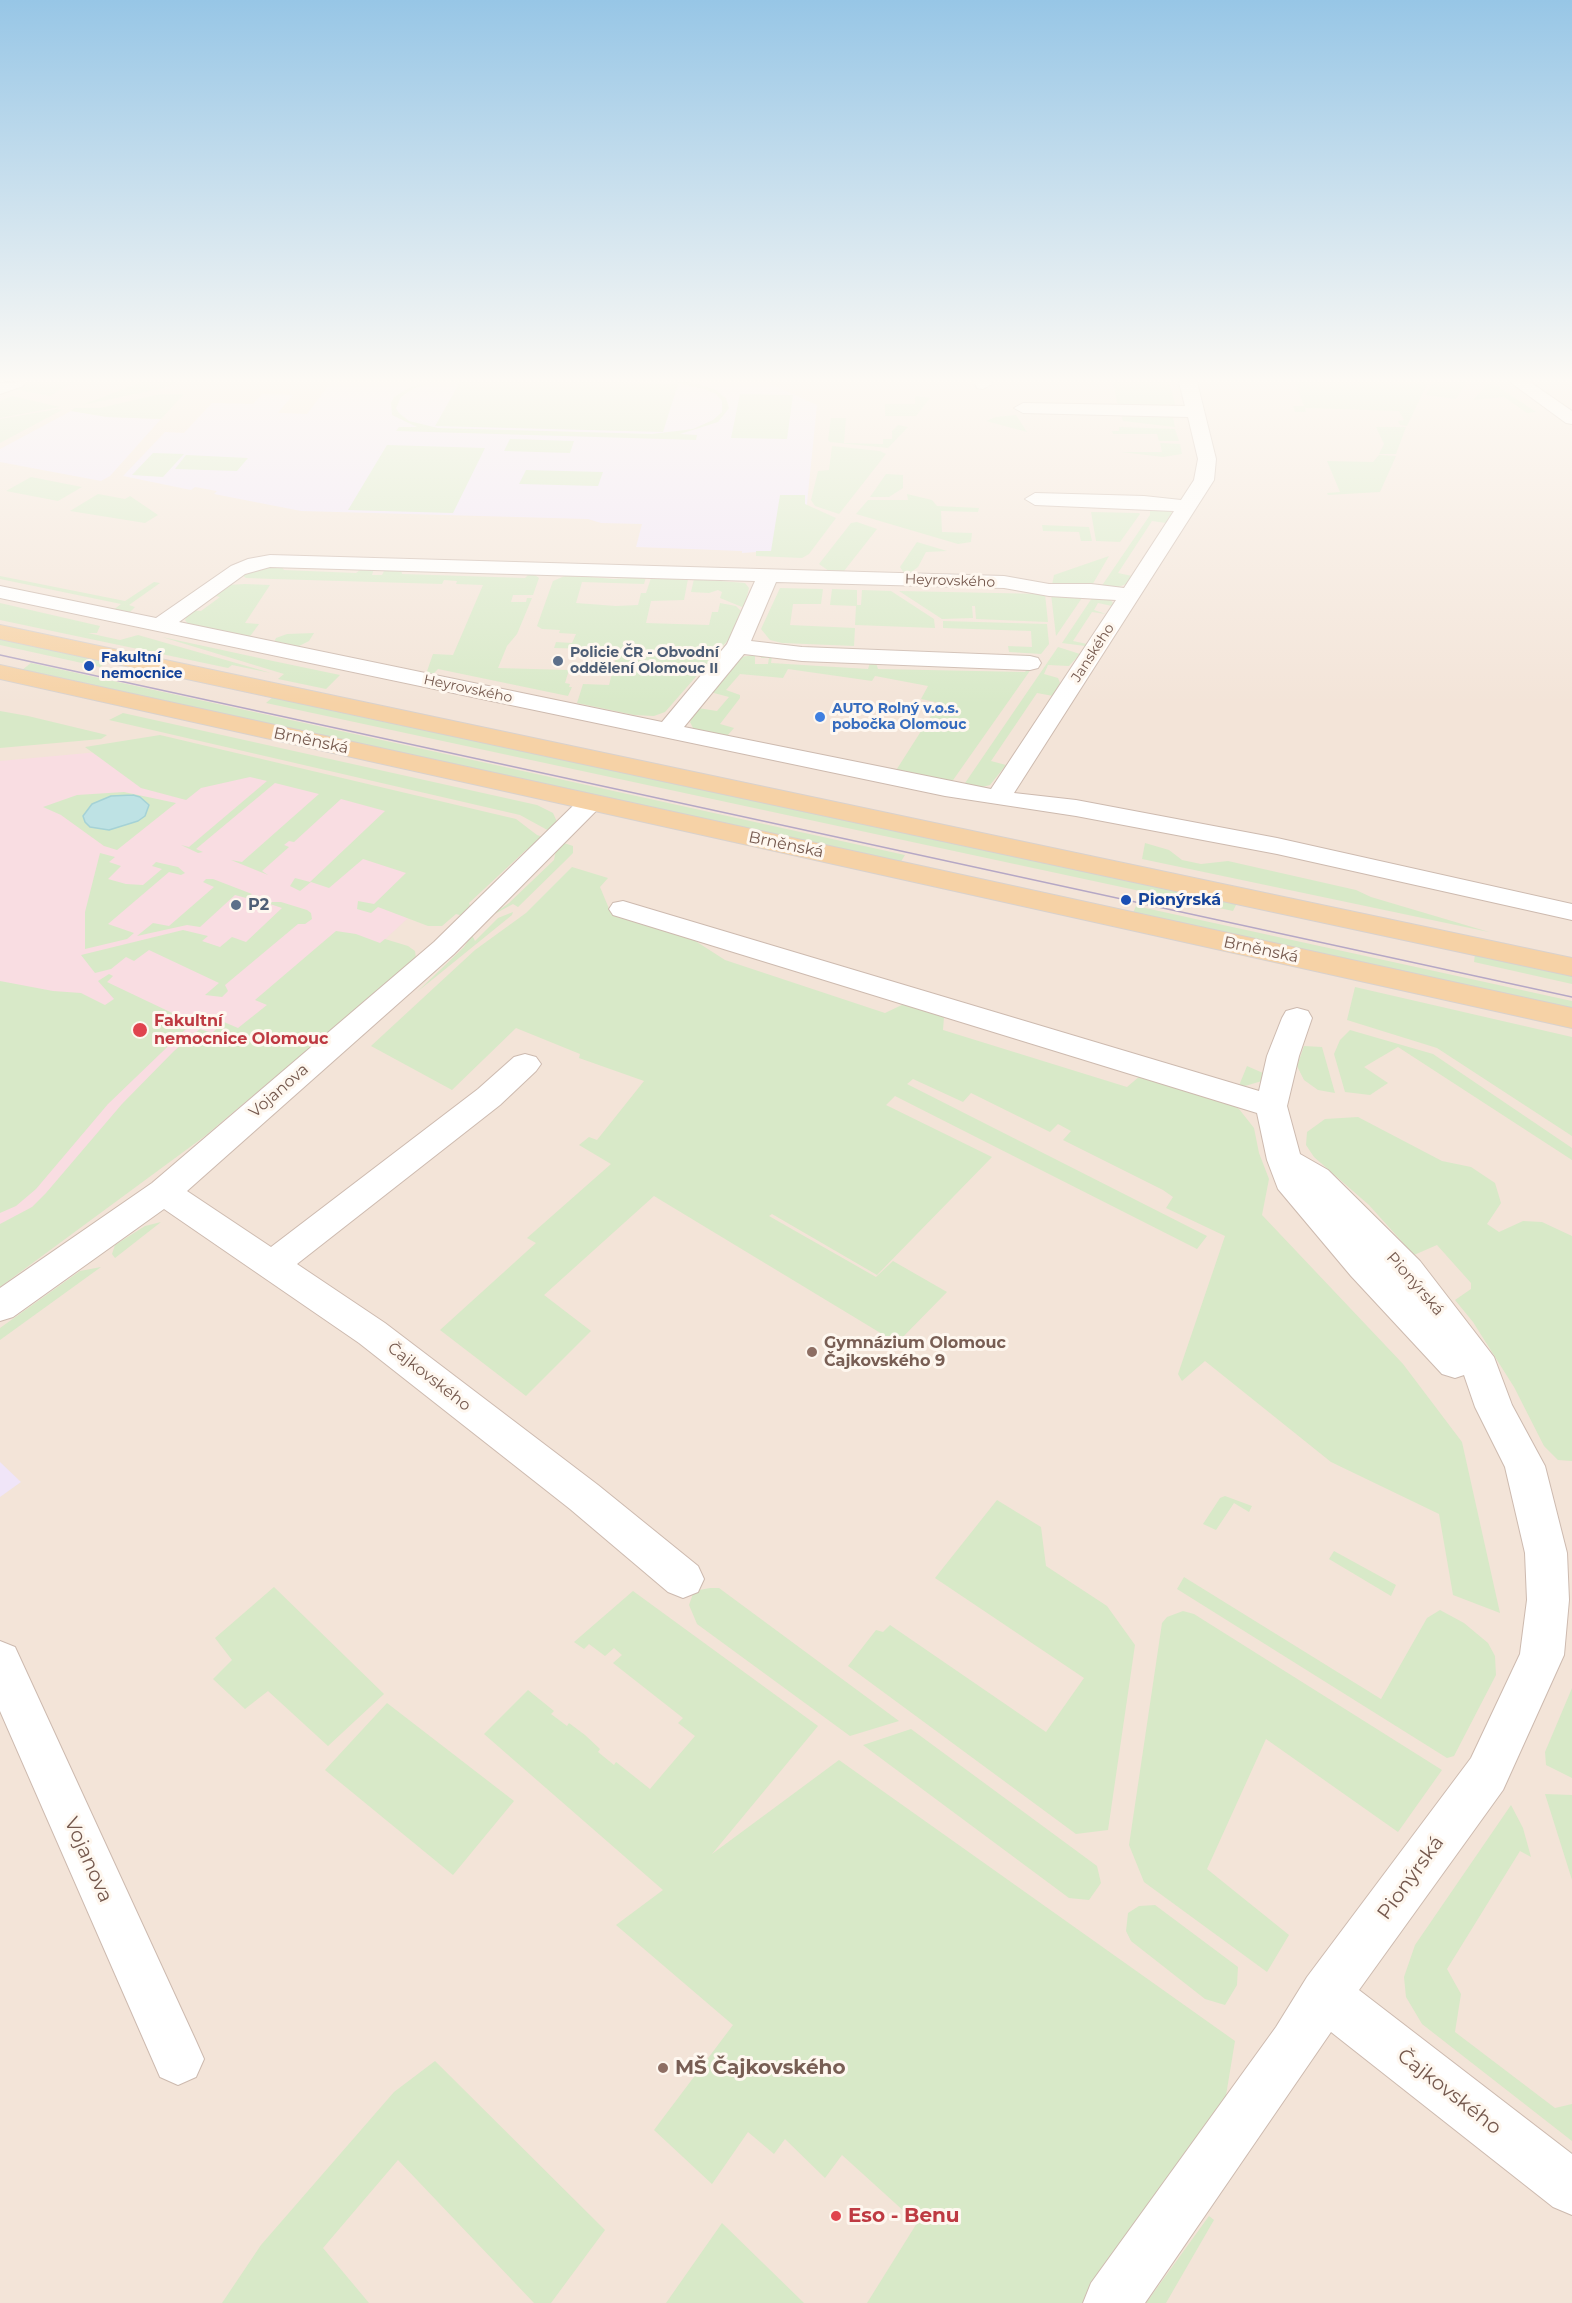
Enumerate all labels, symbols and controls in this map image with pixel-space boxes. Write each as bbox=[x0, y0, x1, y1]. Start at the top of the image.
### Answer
street label: Heyrovského bbox=[905, 571, 995, 591]
street label: Janského bbox=[1068, 621, 1118, 685]
place label: Policie ČR - Obvodní oddělení Olomouc II bbox=[570, 645, 719, 678]
place label: Fakultní nemocnice bbox=[101, 650, 183, 682]
marker: Policie ČR - Obvodní oddělení Olomouc II bbox=[551, 654, 565, 668]
marker: Fakultní nemocnice bbox=[82, 659, 96, 673]
street label: Heyrovského bbox=[422, 671, 514, 707]
place label: AUTO Rolný v.o.s. pobočka Olomouc bbox=[832, 701, 967, 734]
marker: AUTO Rolný v.o.s. pobočka Olomouc bbox=[813, 710, 827, 724]
street label: Brněnská bbox=[272, 724, 350, 758]
street label: Brněnská bbox=[747, 828, 825, 862]
place label: Pionýrská bbox=[1138, 890, 1221, 910]
marker: Pionýrská bbox=[1119, 893, 1133, 907]
place label: P2 bbox=[248, 895, 269, 915]
marker: P2 bbox=[229, 898, 243, 912]
street label: Brněnská bbox=[1222, 933, 1300, 967]
place label: Fakultní nemocnice Olomouc bbox=[154, 1011, 328, 1049]
marker: Fakultní nemocnice Olomouc bbox=[131, 1021, 149, 1039]
street label: Vojanova bbox=[245, 1060, 313, 1122]
street label: Pionýrská bbox=[1382, 1248, 1448, 1320]
place label: Gymnázium Olomouc Čajkovského 9 bbox=[824, 1333, 1006, 1371]
street label: Čajkovského bbox=[384, 1339, 474, 1415]
marker: Gymnázium Olomouc Čajkovského 9 bbox=[805, 1345, 819, 1359]
street label: Vojanova bbox=[59, 1814, 117, 1906]
street label: Pionýrská bbox=[1373, 1831, 1449, 1925]
street label: Čajkovského bbox=[1392, 2044, 1506, 2140]
place label: MŠ Čajkovského bbox=[675, 2056, 846, 2080]
marker: MŠ Čajkovského bbox=[656, 2061, 670, 2075]
place label: Eso - Benu bbox=[848, 2204, 960, 2228]
marker: Eso - Benu bbox=[829, 2209, 843, 2223]

